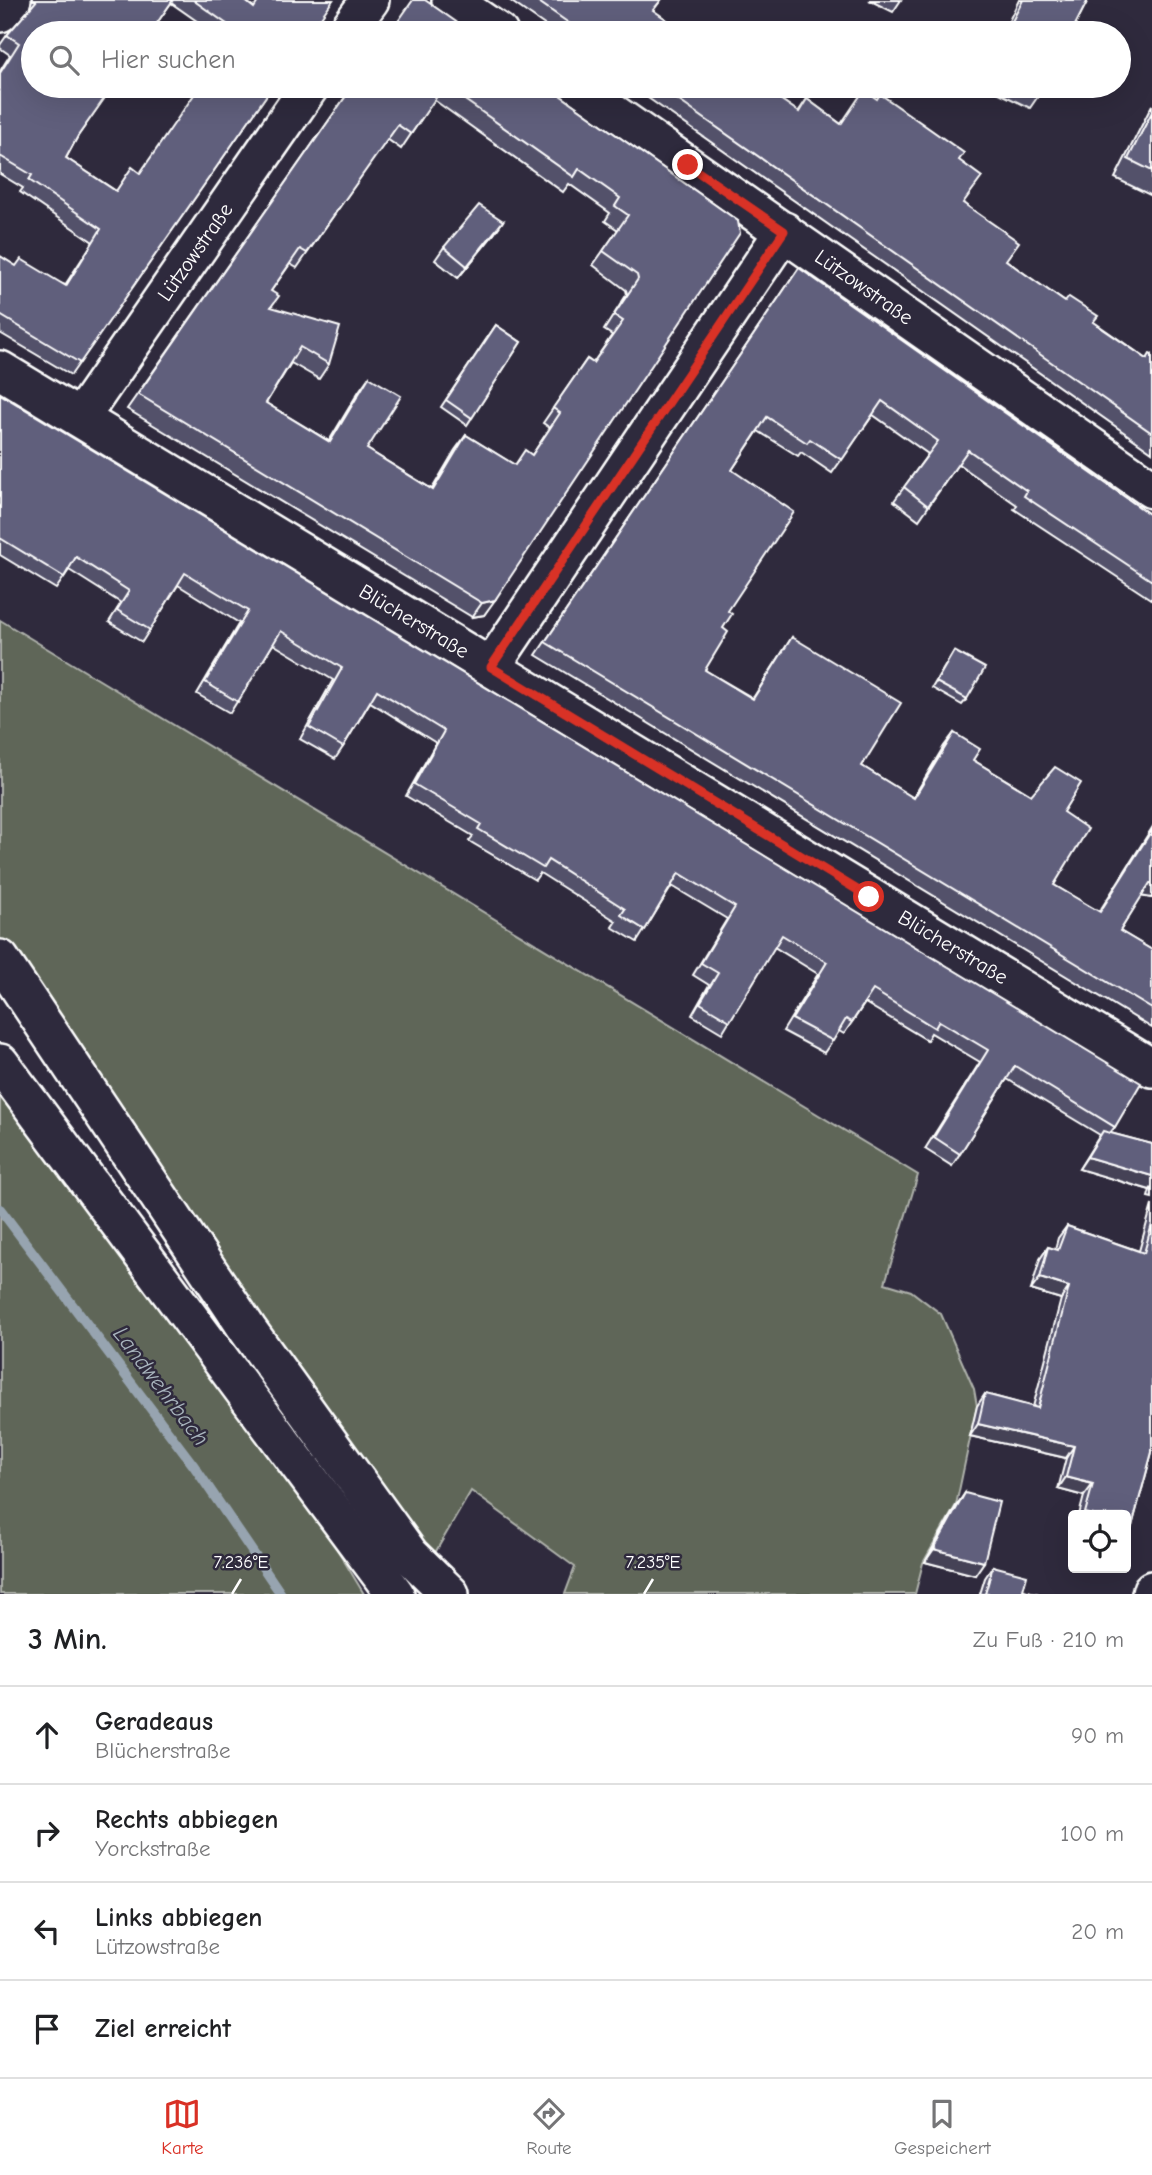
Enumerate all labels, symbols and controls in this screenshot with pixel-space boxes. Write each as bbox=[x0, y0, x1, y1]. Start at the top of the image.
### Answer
search box bbox=[21, 21, 1131, 98]
icon: search bbox=[45, 41, 83, 79]
text: Hier suchen bbox=[101, 45, 236, 75]
route end bbox=[672, 149, 703, 180]
street label: Lützowstraße bbox=[152, 198, 238, 306]
street label: Lützowstraße bbox=[810, 244, 918, 330]
street label: Blücherstraße bbox=[355, 579, 473, 663]
route start bbox=[853, 881, 884, 912]
street label: Blücherstraße bbox=[894, 905, 1012, 989]
water label: Landwehrbach bbox=[107, 1321, 215, 1451]
map controls bbox=[1068, 1510, 1131, 1573]
button: locate bbox=[1068, 1510, 1131, 1573]
text: 7.236°E bbox=[214, 1552, 269, 1573]
text: 7.235°E bbox=[626, 1552, 681, 1573]
text: 3 Min. bbox=[28, 1622, 107, 1657]
text: Zu Fuß · 210 m bbox=[973, 1626, 1124, 1653]
text: Geradeaus bbox=[95, 1707, 213, 1737]
icon: ahead bbox=[28, 1716, 66, 1754]
text: 90 m bbox=[1071, 1722, 1124, 1749]
text: Blücherstraße bbox=[95, 1737, 230, 1764]
text: Rechts abbiegen bbox=[95, 1805, 278, 1835]
icon: right bbox=[28, 1814, 66, 1852]
text: 100 m bbox=[1060, 1820, 1124, 1847]
text: Yorckstraße bbox=[95, 1835, 210, 1862]
text: Links abbiegen bbox=[95, 1903, 262, 1933]
icon: left bbox=[28, 1912, 66, 1950]
text: 20 m bbox=[1071, 1918, 1124, 1945]
text: Lützowstraße bbox=[95, 1933, 220, 1960]
icon: arrive bbox=[28, 2010, 66, 2048]
text: Ziel erreicht bbox=[95, 2014, 231, 2044]
tab: Karte bbox=[161, 2095, 204, 2159]
tab: Route bbox=[526, 2095, 571, 2159]
tab: Gespeichert bbox=[894, 2095, 991, 2159]

